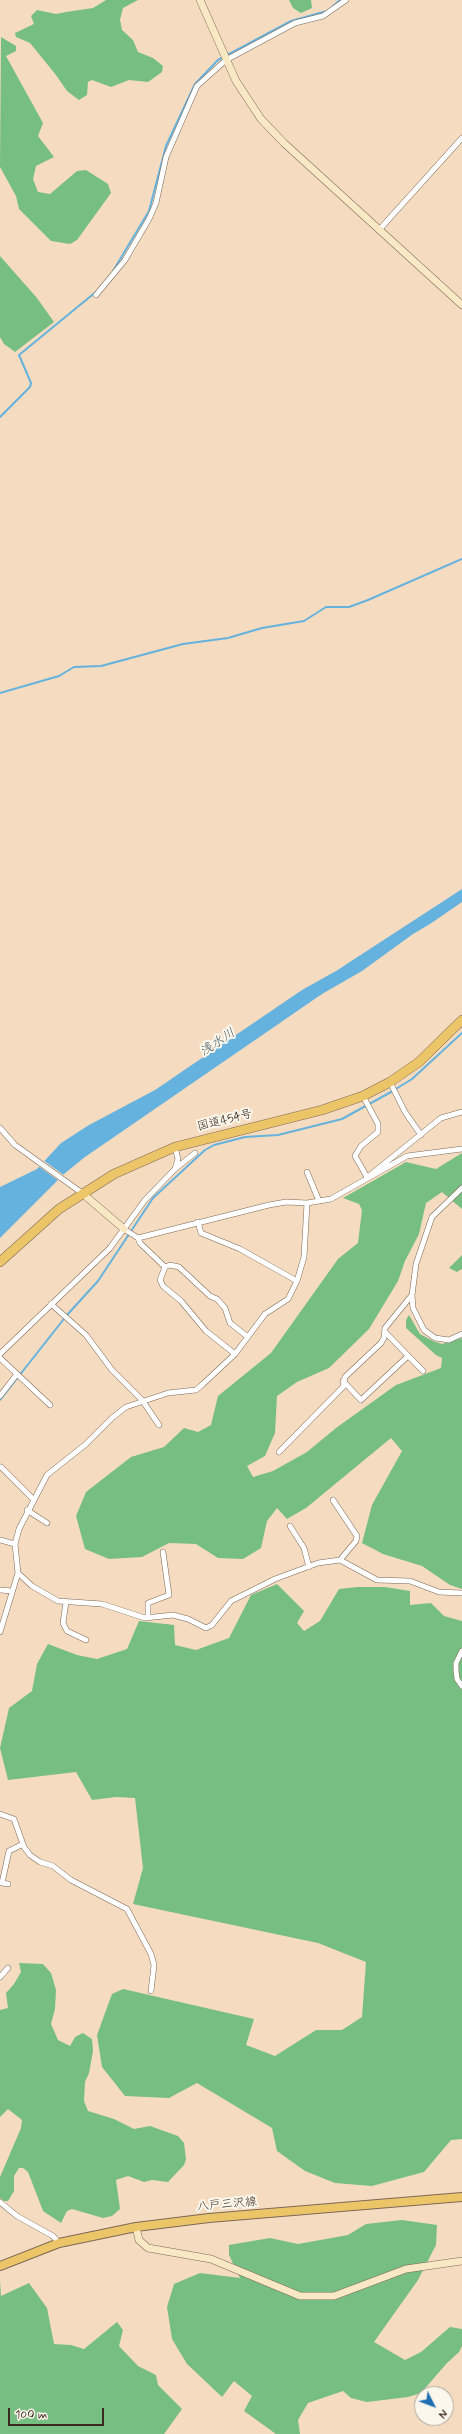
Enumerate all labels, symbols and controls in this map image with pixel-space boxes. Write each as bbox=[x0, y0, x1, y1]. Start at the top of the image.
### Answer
water label: 浅水川 bbox=[197, 1026, 239, 1060]
street label: 国道454号 bbox=[196, 1107, 254, 1135]
street label: 八戸三沢線 bbox=[196, 2195, 258, 2215]
north arrow bbox=[414, 2386, 454, 2426]
scale bar bbox=[10, 2400, 106, 2426]
text: N bbox=[435, 2406, 450, 2421]
text: 100 m bbox=[15, 2407, 47, 2423]

